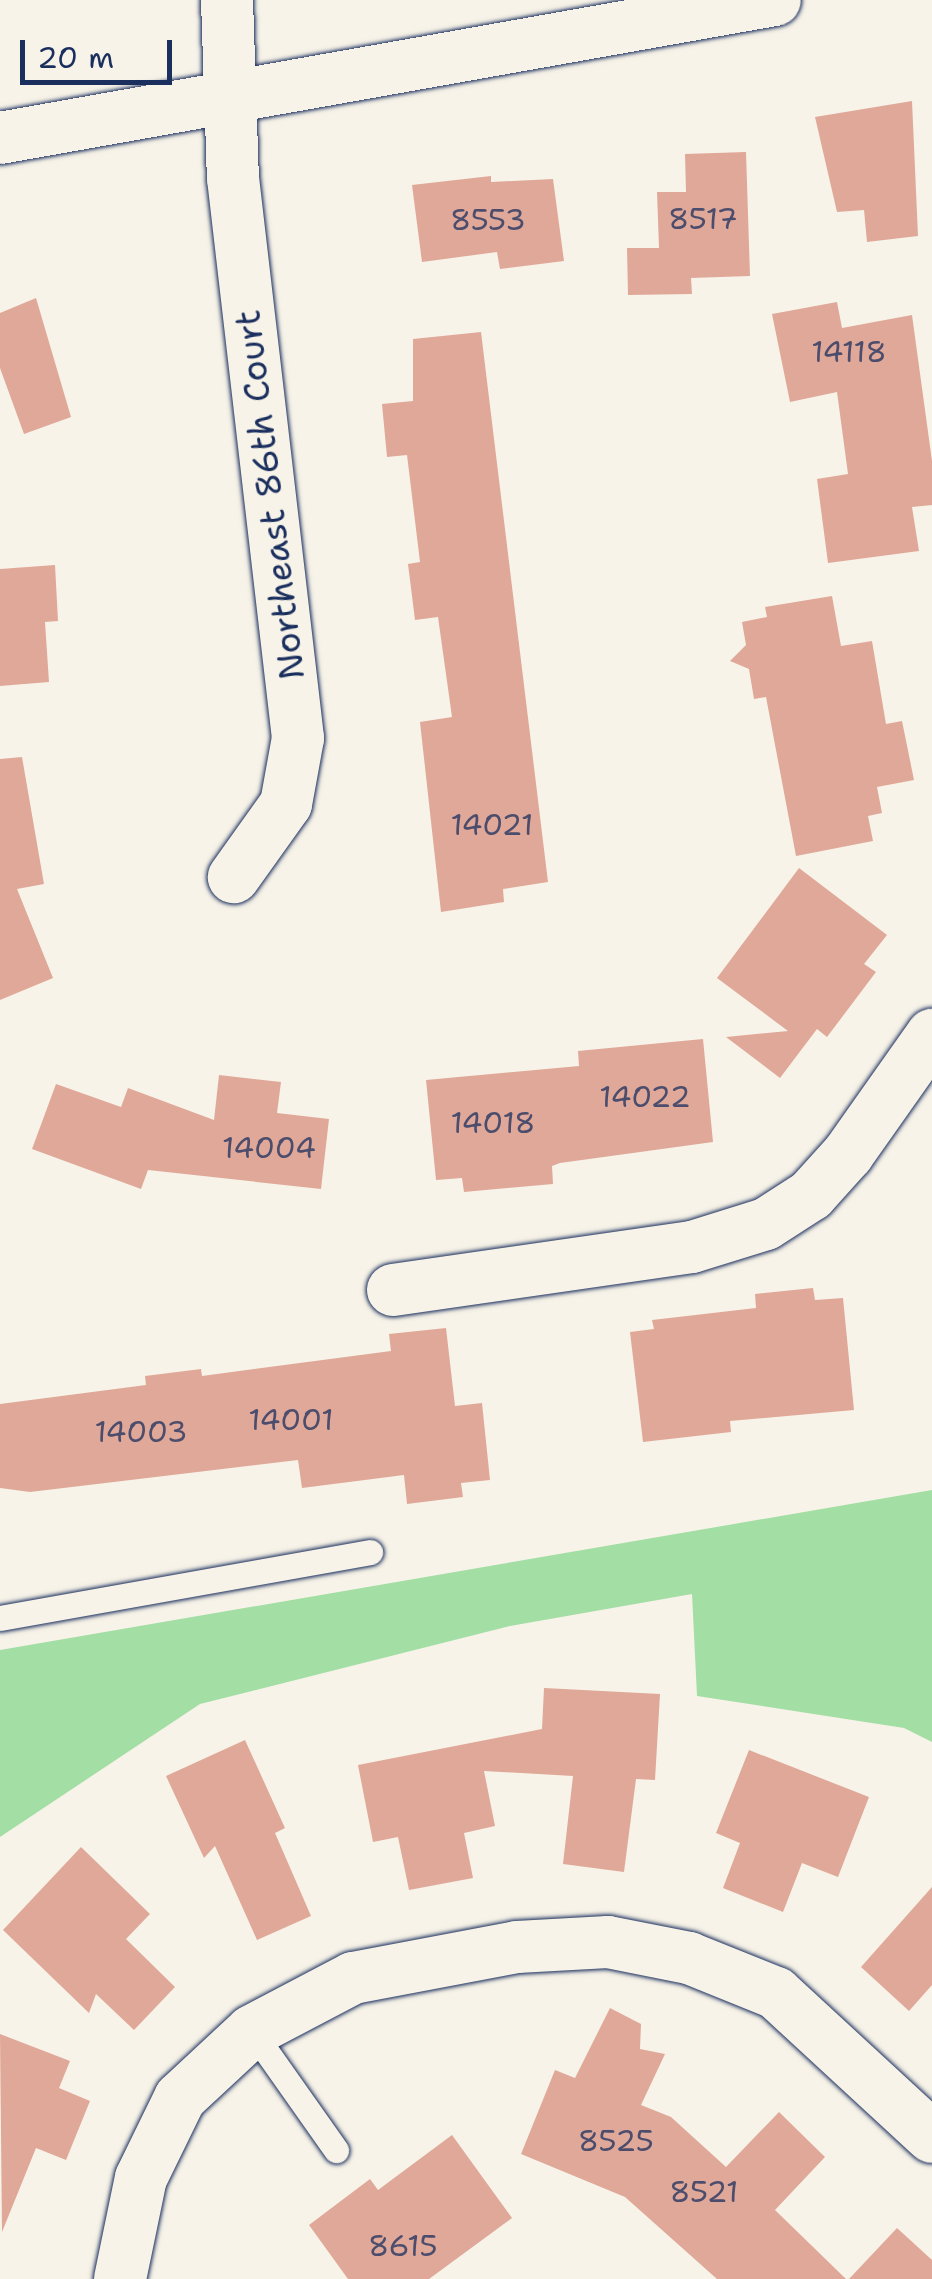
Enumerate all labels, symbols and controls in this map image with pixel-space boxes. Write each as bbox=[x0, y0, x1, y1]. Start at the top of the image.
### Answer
scale bar bbox=[25, 20, 178, 82]
text: 20 m bbox=[37, 37, 114, 78]
house number: 8517 bbox=[668, 201, 738, 237]
house number: 8553 bbox=[450, 202, 526, 238]
street label: Northeast 86th Court bbox=[226, 308, 314, 682]
house number: 14118 bbox=[811, 334, 887, 370]
house number: 14021 bbox=[450, 807, 534, 843]
house number: 14022 bbox=[599, 1079, 691, 1115]
house number: 14018 bbox=[450, 1105, 536, 1141]
house number: 14004 bbox=[222, 1130, 316, 1166]
house number: 14001 bbox=[248, 1402, 334, 1438]
house number: 14003 bbox=[94, 1414, 188, 1450]
house number: 8525 bbox=[578, 2123, 654, 2159]
house number: 8521 bbox=[669, 2174, 739, 2210]
house number: 8615 bbox=[368, 2228, 438, 2264]

